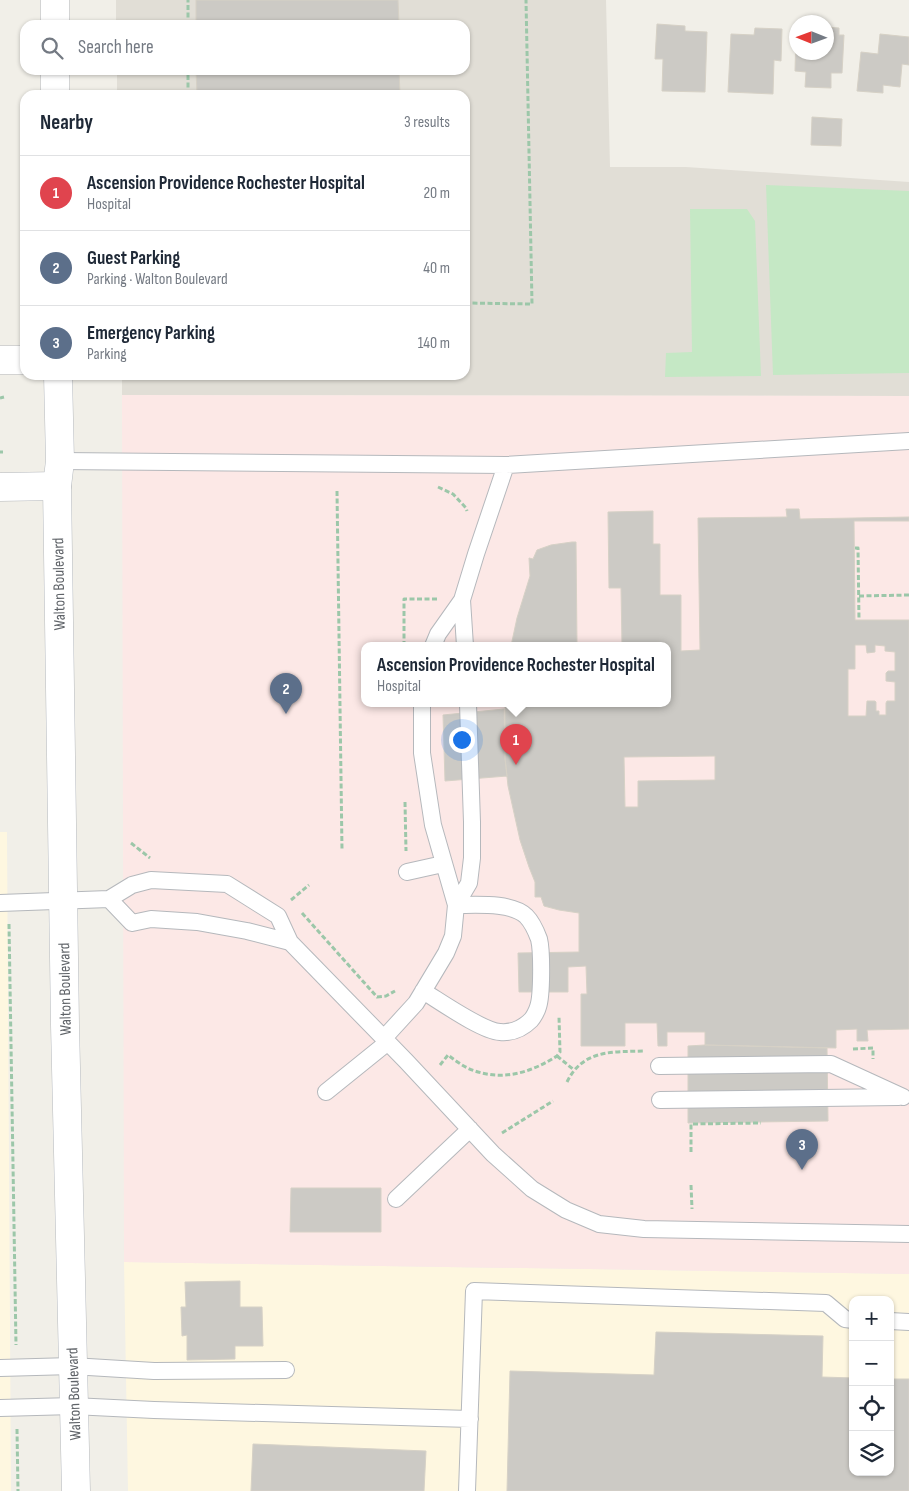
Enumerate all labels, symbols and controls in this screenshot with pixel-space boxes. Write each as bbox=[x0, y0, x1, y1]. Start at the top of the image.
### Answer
north arrow bbox=[789, 15, 834, 60]
search box bbox=[20, 20, 470, 75]
icon: search bbox=[38, 34, 66, 62]
text: Search here bbox=[78, 36, 154, 59]
text: Nearby bbox=[40, 110, 93, 135]
text: 3 results bbox=[404, 113, 450, 132]
text: Ascension Providence Rochester Hospital bbox=[87, 172, 365, 195]
text: 1 bbox=[53, 184, 59, 203]
text: 20 m bbox=[423, 184, 450, 203]
text: Hospital bbox=[87, 195, 131, 214]
text: Guest Parking bbox=[87, 247, 180, 270]
text: 2 bbox=[52, 259, 60, 278]
text: 40 m bbox=[423, 259, 450, 278]
text: Parking · Walton Boulevard bbox=[87, 270, 228, 289]
text: Emergency Parking bbox=[87, 322, 215, 345]
text: 3 bbox=[52, 334, 60, 353]
text: 140 m bbox=[418, 334, 450, 353]
text: Parking bbox=[87, 345, 127, 364]
street label: Walton Boulevard bbox=[49, 537, 70, 631]
popup bbox=[361, 642, 671, 707]
text: Ascension Providence Rochester Hospital bbox=[377, 654, 655, 677]
pin: 2 bbox=[270, 673, 302, 714]
text: Hospital bbox=[377, 677, 421, 696]
pin: 1 bbox=[500, 724, 532, 765]
your location bbox=[449, 727, 475, 753]
street label: Walton Boulevard bbox=[55, 942, 76, 1036]
pin: 3 bbox=[786, 1129, 818, 1170]
map controls bbox=[849, 1296, 894, 1476]
button: + bbox=[849, 1296, 894, 1341]
button: − bbox=[849, 1341, 894, 1386]
street label: Walton Boulevard bbox=[63, 1347, 86, 1441]
button: locate bbox=[849, 1386, 894, 1431]
button: layers bbox=[849, 1431, 894, 1476]

